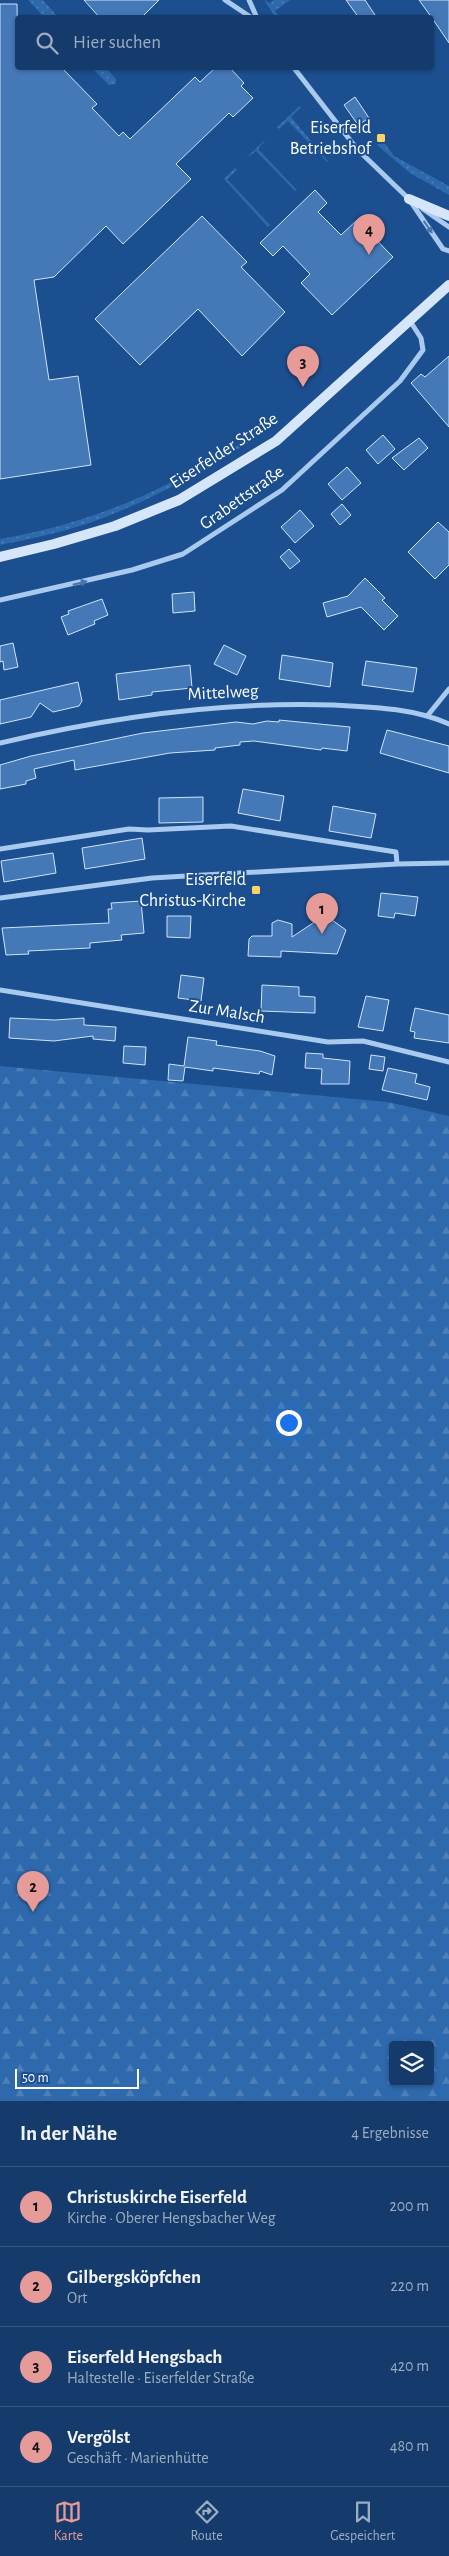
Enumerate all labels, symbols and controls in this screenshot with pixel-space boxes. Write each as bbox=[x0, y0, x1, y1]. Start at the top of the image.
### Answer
search box bbox=[15, 15, 434, 70]
icon: search bbox=[33, 29, 61, 57]
text: Hier suchen bbox=[73, 33, 161, 52]
place label: Eiserfeld Betriebshof bbox=[290, 119, 373, 158]
marker: Eiserfeld Betriebshof bbox=[375, 132, 387, 144]
pin: 4 bbox=[353, 214, 385, 255]
one-way arrow bbox=[423, 220, 433, 233]
pin: 3 bbox=[287, 346, 319, 387]
street label: Eiserfelder Straße bbox=[167, 410, 281, 492]
street label: Grabettstraße bbox=[197, 463, 287, 533]
one-way arrow bbox=[72, 579, 87, 587]
street label: Mittelweg bbox=[187, 682, 259, 704]
place label: Eiserfeld Christus-Kirche bbox=[139, 871, 246, 910]
marker: Eiserfeld Christus-Kirche bbox=[250, 884, 262, 896]
pin: 1 bbox=[306, 893, 338, 934]
street label: Zur Malsch bbox=[188, 997, 266, 1027]
your location bbox=[276, 1410, 302, 1436]
pin: 2 bbox=[17, 1871, 49, 1912]
map controls bbox=[389, 2041, 434, 2086]
button: layers bbox=[389, 2041, 434, 2086]
scale bar bbox=[15, 2066, 139, 2089]
text: 50 m bbox=[22, 2071, 49, 2085]
text: In der Nähe bbox=[20, 2123, 117, 2144]
text: 4 Ergebnisse bbox=[351, 2125, 429, 2141]
text: Christuskirche Eiserfeld bbox=[67, 2188, 247, 2207]
text: 1 bbox=[33, 2198, 39, 2214]
text: 200 m bbox=[389, 2198, 429, 2214]
text: Kirche · Oberer Hengsbacher Weg bbox=[67, 2210, 276, 2226]
text: Gilbergsköpfchen bbox=[67, 2268, 201, 2287]
text: 2 bbox=[32, 2278, 40, 2294]
text: 220 m bbox=[391, 2278, 429, 2294]
text: Ort bbox=[67, 2290, 87, 2306]
text: Eiserfeld Hengsbach bbox=[67, 2348, 222, 2367]
text: 3 bbox=[33, 2358, 39, 2374]
text: 420 m bbox=[390, 2358, 429, 2374]
text: Haltestelle · Eiserfelder Straße bbox=[67, 2370, 254, 2386]
text: Vergölst bbox=[67, 2428, 130, 2447]
text: 4 bbox=[32, 2438, 40, 2454]
text: 480 m bbox=[390, 2438, 429, 2454]
text: Geschäft · Marienhütte bbox=[67, 2450, 209, 2466]
tab: Karte bbox=[54, 2498, 83, 2545]
tab: Route bbox=[191, 2498, 223, 2545]
tab: Gespeichert bbox=[330, 2498, 395, 2545]

